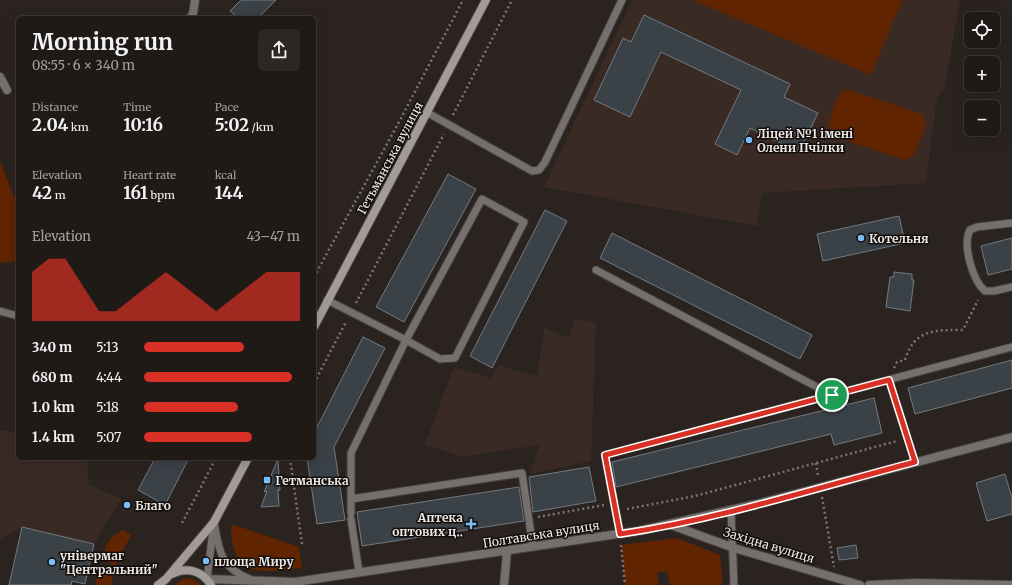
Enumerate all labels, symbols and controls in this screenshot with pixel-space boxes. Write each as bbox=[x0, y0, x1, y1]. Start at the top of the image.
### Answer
map controls bbox=[964, 12, 1000, 136]
button: locate bbox=[964, 12, 1000, 48]
text: Morning run bbox=[32, 28, 173, 56]
button: share bbox=[258, 29, 300, 71]
button: + bbox=[964, 56, 1000, 92]
text: 08:55 · 6 × 340 m bbox=[32, 57, 135, 74]
street label: Гетьманська вулиця bbox=[354, 99, 426, 217]
text: Distance bbox=[32, 100, 78, 114]
text: Time bbox=[123, 100, 151, 114]
text: Pace bbox=[215, 100, 239, 114]
button: − bbox=[964, 100, 1000, 136]
text: 2.04 bbox=[32, 114, 68, 136]
text: 10:16 bbox=[123, 114, 163, 136]
text: 5:02 bbox=[215, 114, 249, 136]
text: km bbox=[68, 120, 89, 134]
text: /km bbox=[249, 120, 274, 134]
place label: Ліцей №1 імені Олени Пчілки bbox=[757, 126, 853, 155]
marker: Ліцей №1 імені Олени Пчілки bbox=[744, 135, 754, 145]
text: Elevation bbox=[32, 168, 82, 182]
text: Heart rate bbox=[123, 168, 176, 182]
text: kcal bbox=[215, 168, 236, 182]
text: 42 bbox=[32, 182, 52, 204]
text: 161 bbox=[123, 182, 148, 204]
text: 144 bbox=[215, 182, 243, 204]
text: m bbox=[52, 188, 66, 202]
text: bpm bbox=[148, 188, 175, 202]
text: Elevation bbox=[32, 228, 91, 245]
text: 43–47 m bbox=[247, 228, 300, 245]
place label: Котельня bbox=[869, 231, 929, 246]
marker: Котельня bbox=[856, 233, 866, 243]
text: 340 m bbox=[32, 339, 72, 356]
text: 5:13 bbox=[96, 339, 119, 356]
text: 680 m bbox=[32, 369, 73, 386]
text: 4:44 bbox=[96, 369, 122, 386]
pin bbox=[815, 378, 849, 412]
icon: arrive bbox=[821, 384, 843, 406]
text: 1.0 km bbox=[32, 399, 75, 416]
text: 5:18 bbox=[96, 399, 119, 416]
text: 1.4 km bbox=[32, 429, 75, 446]
text: 5:07 bbox=[96, 429, 121, 446]
place label: Гетманська bbox=[275, 473, 349, 488]
marker: Гетманська bbox=[262, 475, 272, 485]
place label: Благо bbox=[135, 498, 171, 513]
marker: Благо bbox=[122, 500, 132, 510]
place label: Аптека оптових ц‥ bbox=[392, 510, 463, 539]
street label: Полтавська вулиця bbox=[482, 517, 600, 551]
marker: Аптека оптових ц‥ bbox=[466, 519, 476, 529]
street label: Західна вулиця bbox=[722, 524, 816, 566]
place label: універмаг "Центральний" bbox=[60, 548, 158, 577]
place label: площа Миру bbox=[214, 554, 294, 569]
marker: площа Миру bbox=[201, 556, 211, 566]
marker: універмаг "Центральний" bbox=[47, 557, 57, 567]

